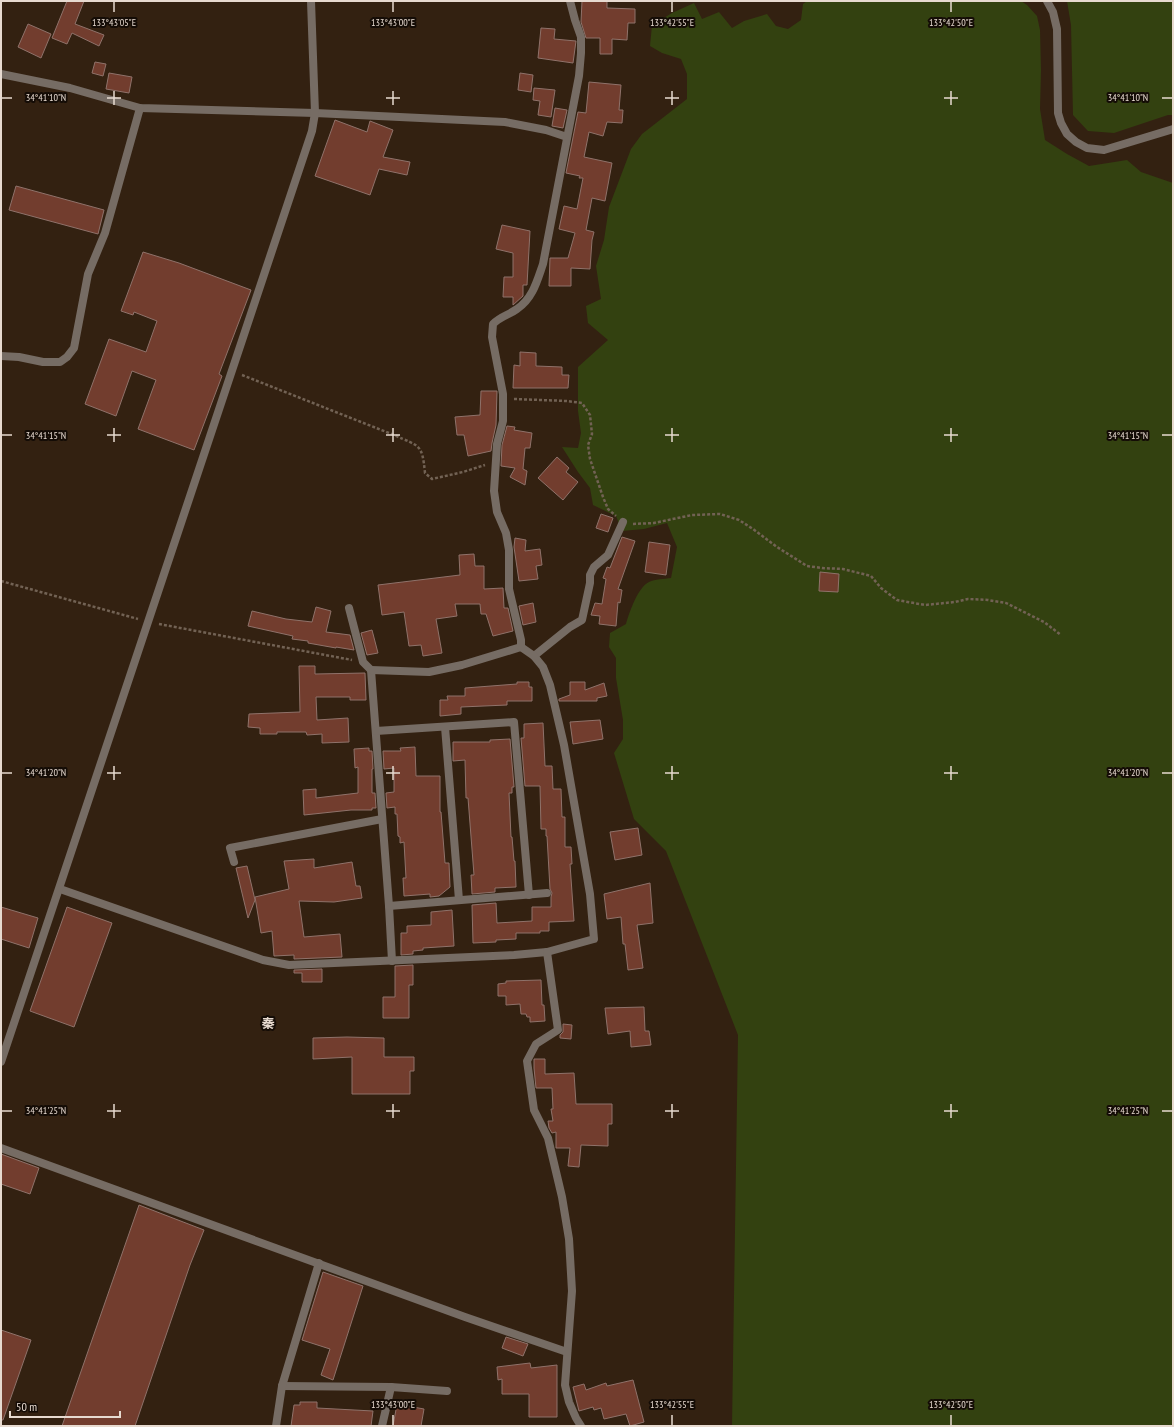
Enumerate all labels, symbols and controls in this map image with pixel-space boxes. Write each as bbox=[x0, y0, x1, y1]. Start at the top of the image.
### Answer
text: 133°43'05"E bbox=[92, 16, 136, 29]
text: 133°43'00"E bbox=[371, 16, 415, 29]
text: 133°42'55"E bbox=[650, 16, 694, 29]
text: 133°42'50"E bbox=[929, 16, 973, 29]
text: 34°41'10"N bbox=[26, 91, 66, 104]
text: 34°41'10"N bbox=[1108, 91, 1148, 104]
text: 34°41'15"N bbox=[26, 429, 66, 442]
text: 34°41'15"N bbox=[1108, 429, 1148, 442]
text: 34°41'20"N bbox=[26, 766, 66, 779]
text: 34°41'20"N bbox=[1108, 766, 1148, 779]
district label: 秦 bbox=[261, 1015, 275, 1032]
text: 34°41'25"N bbox=[26, 1104, 66, 1117]
text: 34°41'25"N bbox=[1108, 1104, 1148, 1117]
scale bar bbox=[10, 1393, 120, 1419]
text: 133°43'00"E bbox=[371, 1398, 415, 1411]
text: 133°42'55"E bbox=[650, 1398, 694, 1411]
text: 133°42'50"E bbox=[929, 1398, 973, 1411]
text: 50 m bbox=[16, 1399, 37, 1414]

